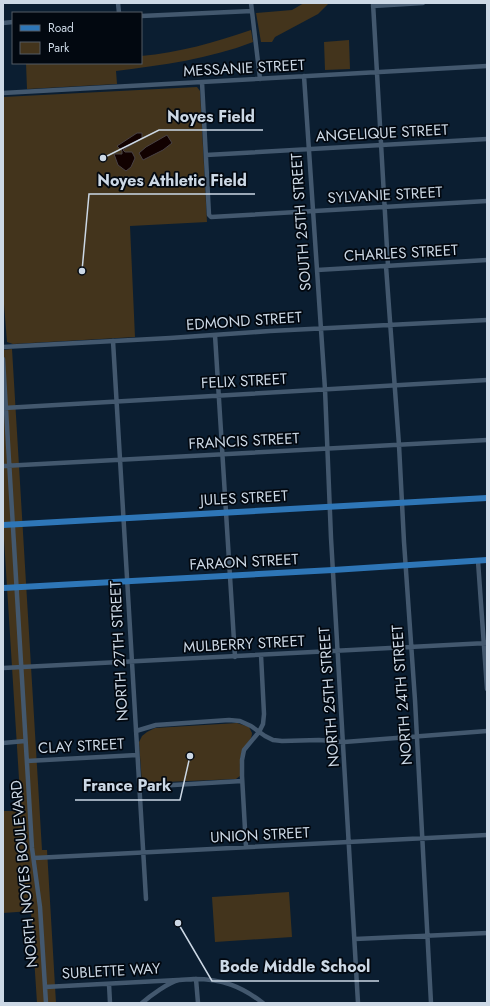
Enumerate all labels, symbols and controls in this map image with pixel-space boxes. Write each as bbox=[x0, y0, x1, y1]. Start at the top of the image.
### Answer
legend bbox=[12, 12, 142, 64]
text: Road bbox=[48, 19, 74, 37]
text: Park bbox=[48, 39, 70, 57]
street label: MESSANIE STREET bbox=[183, 54, 305, 82]
callout: Noyes Field bbox=[159, 102, 263, 130]
text: Noyes Field bbox=[167, 105, 255, 128]
street label: ANGELIQUE STREET bbox=[315, 119, 449, 147]
street label: SOUTH 25TH STREET bbox=[285, 152, 317, 292]
callout: Noyes Athletic Field bbox=[89, 166, 255, 194]
text: Noyes Athletic Field bbox=[97, 169, 247, 192]
street label: SYLVANIE STREET bbox=[327, 181, 443, 209]
street label: CHARLES STREET bbox=[343, 239, 459, 267]
street label: EDMOND STREET bbox=[185, 306, 303, 336]
street label: FELIX STREET bbox=[200, 368, 288, 394]
street label: FRANCIS STREET bbox=[188, 427, 300, 455]
street label: JULES STREET bbox=[198, 485, 288, 511]
street label: FARAON STREET bbox=[189, 548, 299, 576]
street label: NORTH 27TH STREET bbox=[104, 580, 134, 722]
street label: NORTH 24TH STREET bbox=[386, 624, 418, 766]
street label: NORTH 25TH STREET bbox=[313, 626, 345, 768]
street label: MULBERRY STREET bbox=[183, 630, 305, 658]
street label: CLAY STREET bbox=[37, 733, 125, 759]
callout: France Park bbox=[75, 772, 180, 800]
text: France Park bbox=[83, 774, 172, 797]
street label: NORTH NOYES BOULEVARD bbox=[5, 779, 43, 969]
street label: UNION STREET bbox=[210, 821, 310, 849]
callout: Bode Middle School bbox=[212, 953, 379, 981]
text: Bode Middle School bbox=[220, 955, 370, 978]
street label: SUBLETTE WAY bbox=[61, 957, 161, 985]

